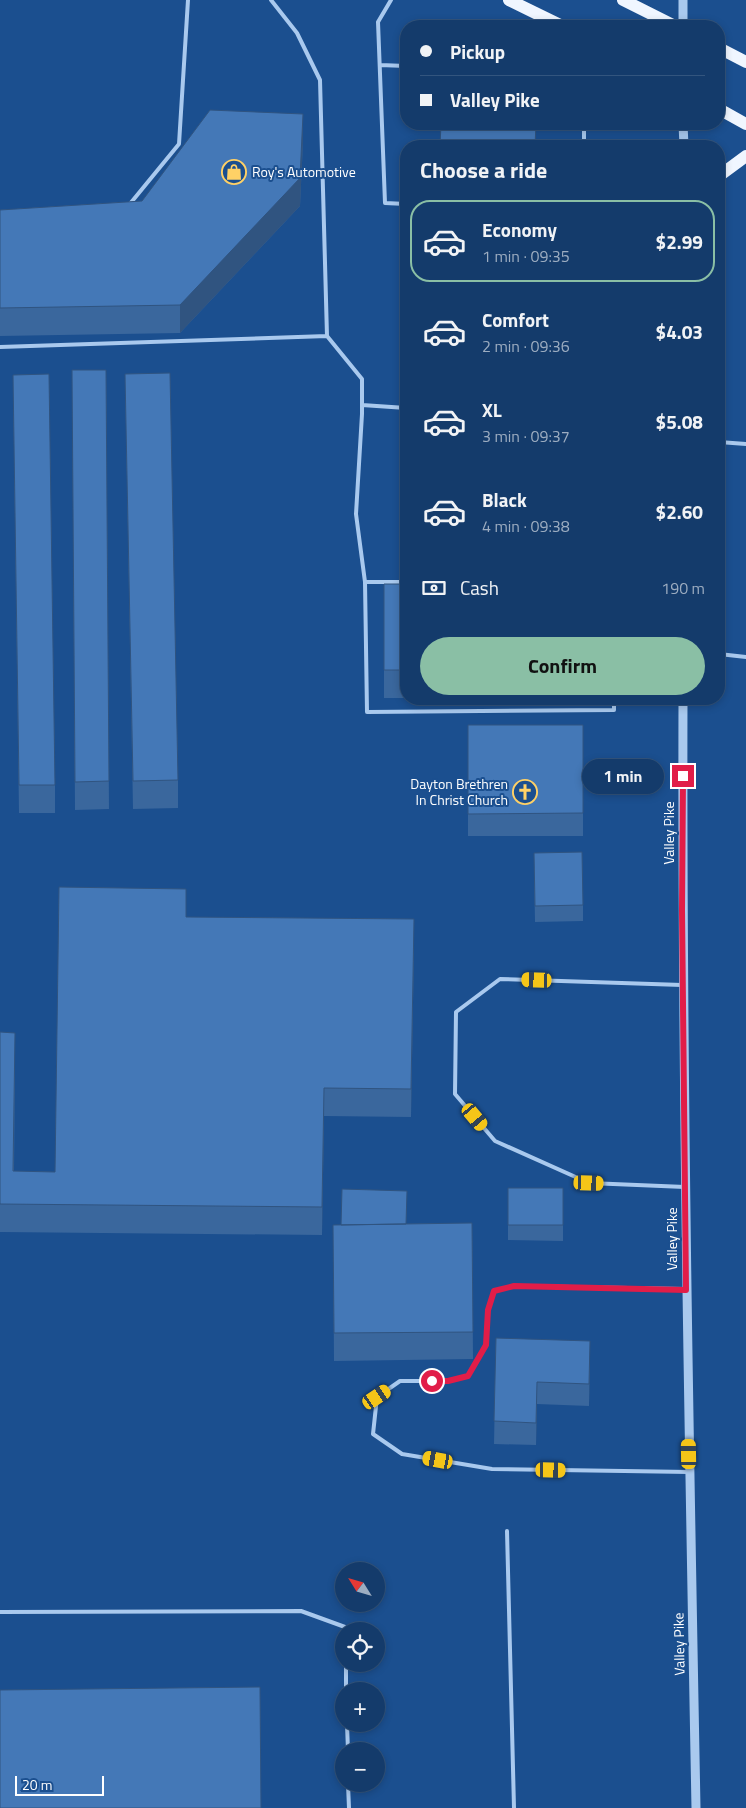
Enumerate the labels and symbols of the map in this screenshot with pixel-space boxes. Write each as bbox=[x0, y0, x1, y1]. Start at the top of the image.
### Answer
shop icon: Roy's Automotive bbox=[221, 159, 247, 185]
place label: Roy's Automotive bbox=[252, 161, 356, 182]
callout: 1 min bbox=[583, 758, 666, 794]
route end bbox=[672, 765, 694, 787]
place label: Dayton Brethren In Christ Church bbox=[410, 773, 508, 810]
church icon: Dayton Brethren In Christ Church bbox=[512, 779, 538, 805]
street label: Valley Pike bbox=[658, 802, 679, 865]
car bbox=[521, 972, 552, 988]
car bbox=[459, 1101, 490, 1133]
car bbox=[573, 1175, 604, 1191]
street label: Valley Pike bbox=[661, 1208, 682, 1271]
route start bbox=[421, 1370, 443, 1392]
car bbox=[360, 1382, 393, 1412]
car bbox=[681, 1439, 696, 1469]
car bbox=[421, 1450, 454, 1470]
car bbox=[535, 1462, 566, 1478]
north arrow bbox=[335, 1562, 385, 1612]
street label: Valley Pike bbox=[667, 1612, 690, 1676]
scale bar bbox=[15, 1773, 104, 1796]

